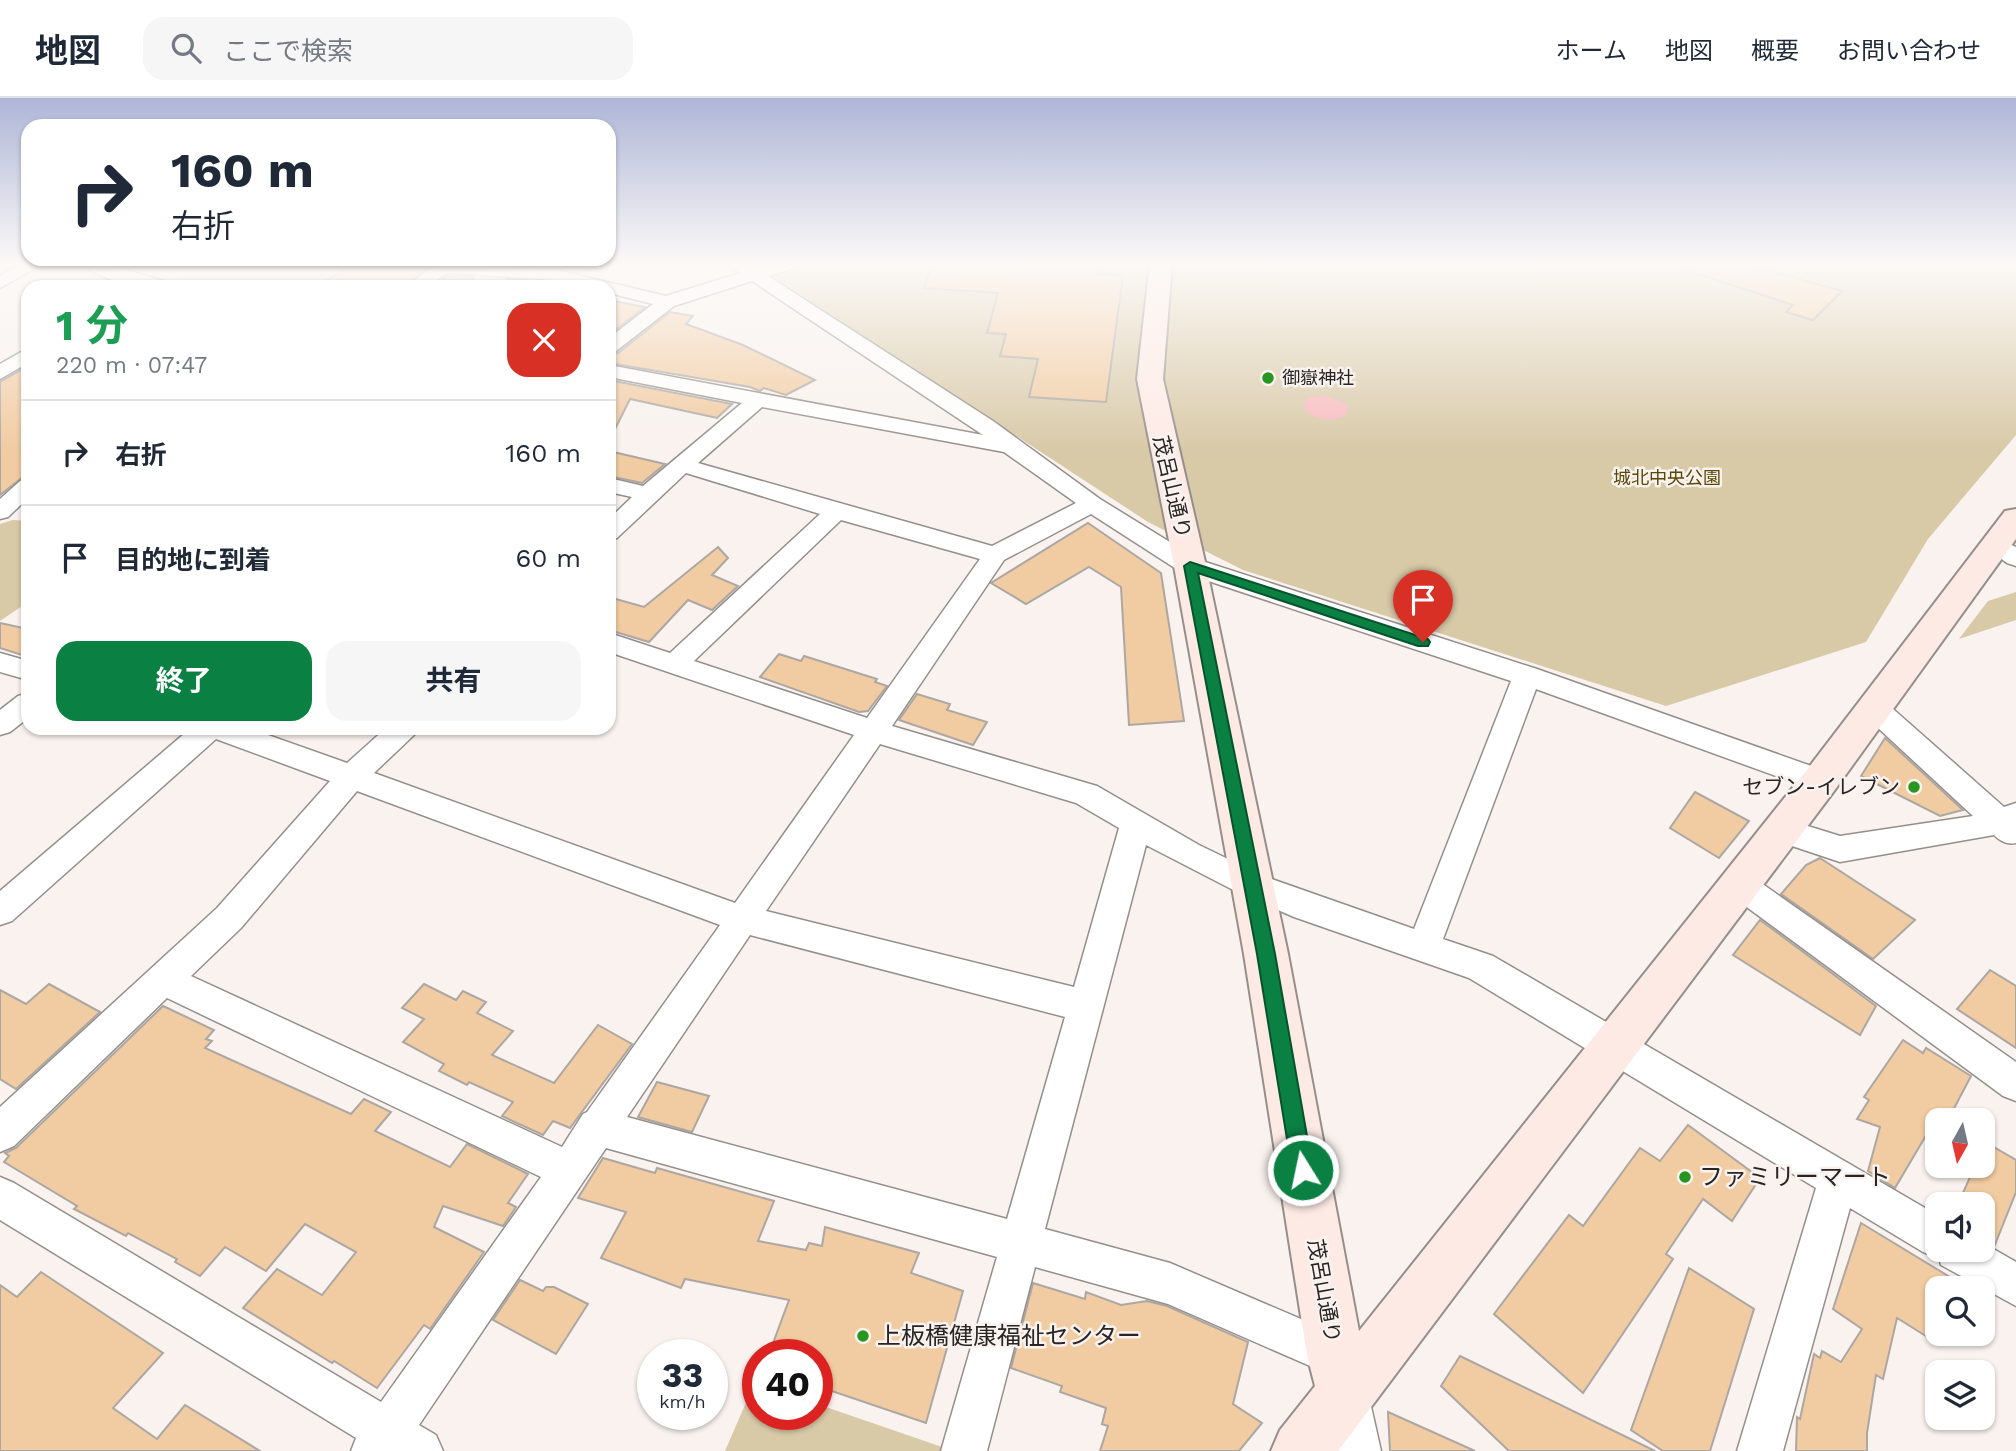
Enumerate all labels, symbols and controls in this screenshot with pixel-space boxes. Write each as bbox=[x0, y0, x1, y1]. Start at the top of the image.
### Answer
search box bbox=[143, 17, 633, 80]
icon: search bbox=[167, 29, 205, 67]
text: 地図 bbox=[35, 31, 101, 70]
text: ここで検索 bbox=[223, 36, 353, 66]
text: ホーム bbox=[1556, 37, 1627, 65]
text: 地図 bbox=[1665, 37, 1713, 65]
text: 概要 bbox=[1751, 37, 1799, 65]
text: お問い合わせ bbox=[1837, 37, 1981, 65]
text: 160 m bbox=[171, 141, 314, 199]
icon: right bbox=[56, 147, 147, 238]
text: 右折 bbox=[171, 207, 235, 245]
text: 1 分 bbox=[56, 301, 128, 350]
button: close bbox=[507, 303, 581, 377]
text: 220 m · 07:47 bbox=[56, 352, 207, 379]
place label: 御嶽神社 bbox=[1282, 367, 1354, 388]
marker: 御嶽神社 bbox=[1260, 370, 1276, 386]
street label: 茂呂山通り bbox=[1148, 433, 1196, 541]
icon: right bbox=[56, 434, 94, 472]
text: 160 m bbox=[505, 438, 581, 468]
text: 右折 bbox=[115, 440, 167, 470]
park label: 城北中央公園 bbox=[1613, 467, 1721, 488]
icon: arrive bbox=[56, 539, 94, 577]
text: 60 m bbox=[515, 543, 581, 573]
text: 目的地に到着 bbox=[115, 545, 271, 575]
pin bbox=[1393, 570, 1453, 642]
icon: arrive bbox=[1404, 581, 1442, 619]
button: 終了 bbox=[56, 641, 312, 721]
button: 共有 bbox=[326, 641, 581, 721]
place label: セブン-イレブン bbox=[1742, 774, 1900, 799]
marker: セブン-イレブン bbox=[1906, 779, 1922, 795]
north arrow bbox=[1925, 1108, 1995, 1178]
map controls bbox=[1925, 1108, 1995, 1430]
position arrow bbox=[1266, 1133, 1340, 1207]
place label: ファミリーマート bbox=[1699, 1163, 1891, 1191]
marker: ファミリーマート bbox=[1677, 1169, 1693, 1185]
button: sound bbox=[1925, 1192, 1995, 1262]
street label: 茂呂山通り bbox=[1303, 1237, 1346, 1345]
button: search bbox=[1925, 1276, 1995, 1346]
place label: 上板橋健康福祉センター bbox=[877, 1322, 1141, 1350]
marker: 上板橋健康福祉センター bbox=[855, 1328, 871, 1344]
speed limit sign: 40 bbox=[742, 1339, 833, 1430]
text: 33 bbox=[662, 1354, 703, 1396]
button: layers bbox=[1925, 1360, 1995, 1430]
text: km/h bbox=[659, 1391, 706, 1412]

